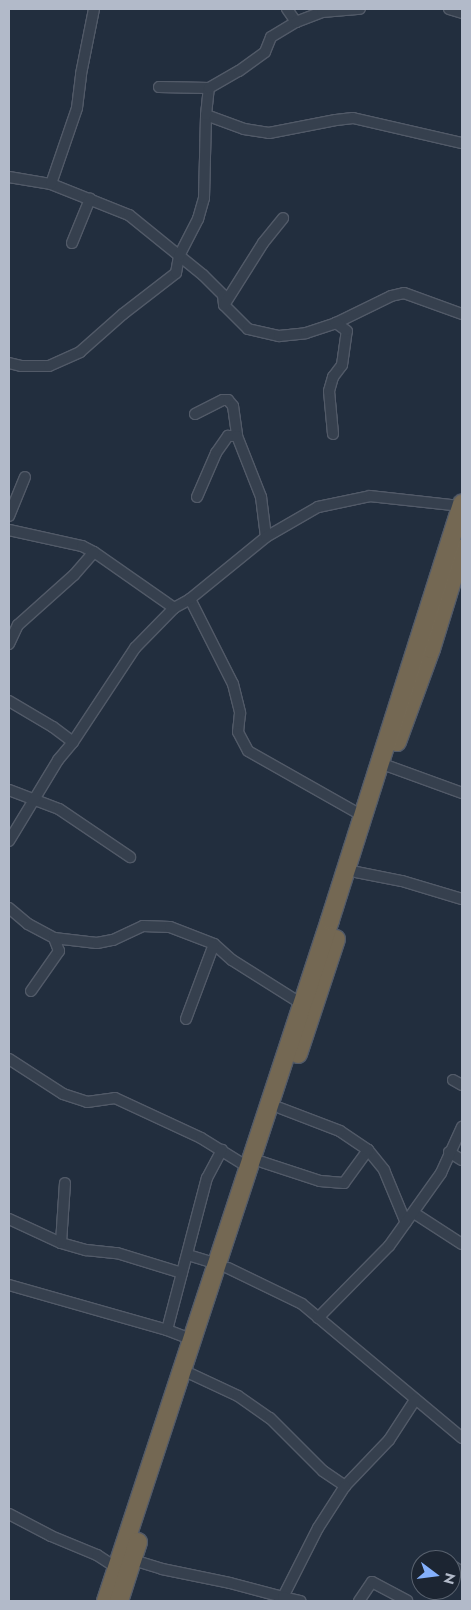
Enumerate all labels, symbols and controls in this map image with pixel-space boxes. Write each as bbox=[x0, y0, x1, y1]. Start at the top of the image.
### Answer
north arrow bbox=[411, 1550, 461, 1600]
text: N bbox=[438, 1571, 461, 1587]

